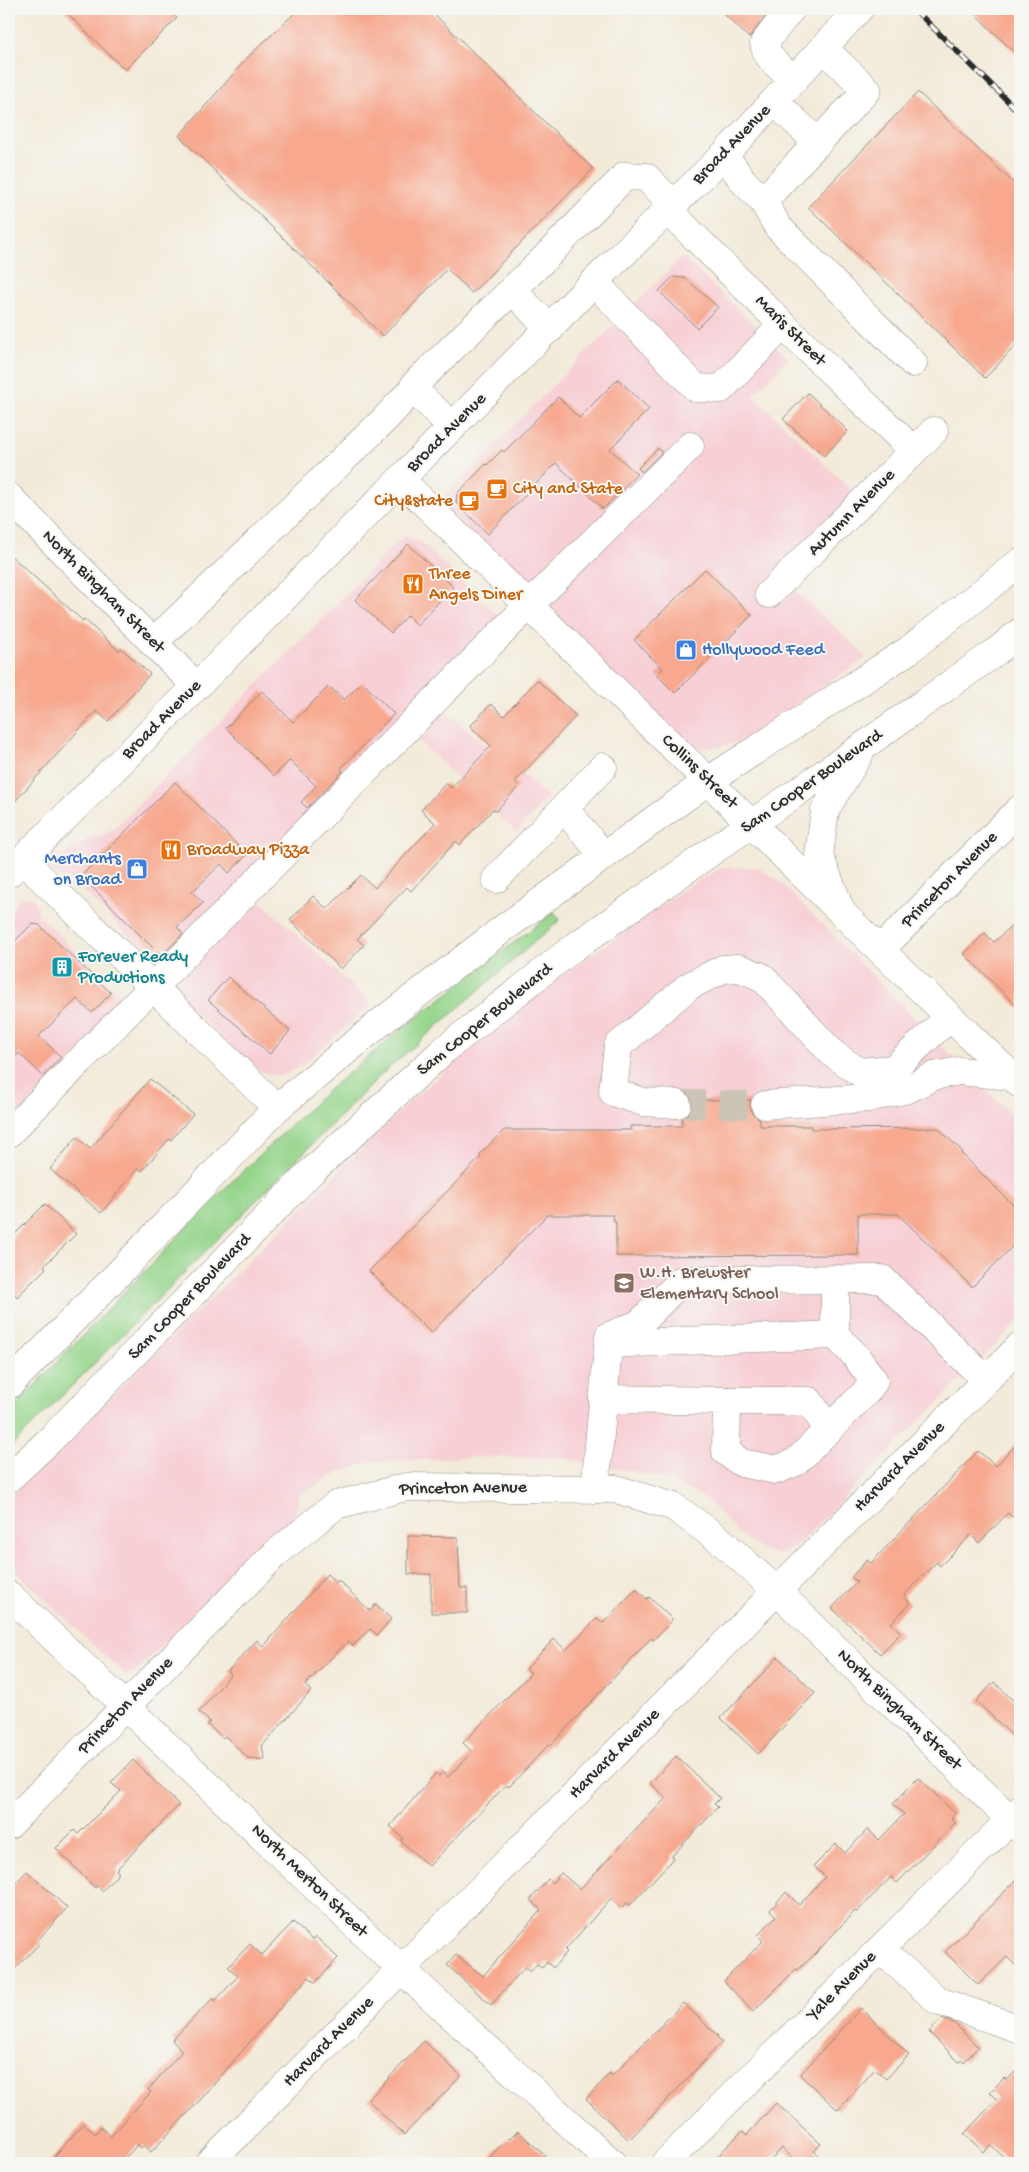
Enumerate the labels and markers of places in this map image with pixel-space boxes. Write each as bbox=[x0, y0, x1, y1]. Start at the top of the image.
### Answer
cafe icon: City and State bbox=[485, 477, 509, 501]
place label: City and State bbox=[513, 479, 624, 500]
cafe icon: City&state bbox=[457, 489, 481, 513]
place label: City&state bbox=[374, 491, 454, 512]
place label: Three Angels Diner bbox=[428, 564, 524, 606]
restaurant icon: Three Angels Diner bbox=[401, 572, 425, 596]
shop icon: Hollywood Feed bbox=[674, 638, 698, 662]
place label: Hollywood Feed bbox=[702, 640, 826, 661]
restaurant icon: Broadway Pizza bbox=[159, 838, 183, 862]
place label: Broadway Pizza bbox=[186, 840, 310, 861]
place label: Merchants on Broad bbox=[45, 849, 122, 891]
shop icon: Merchants on Broad bbox=[125, 857, 149, 881]
place label: Forever Ready Productions bbox=[77, 947, 188, 989]
building icon: Forever Ready Productions bbox=[50, 955, 74, 979]
place label: W.H. Brewster Elementary School bbox=[640, 1263, 779, 1305]
school or university icon: W.H. Brewster Elementary School bbox=[612, 1271, 636, 1295]

